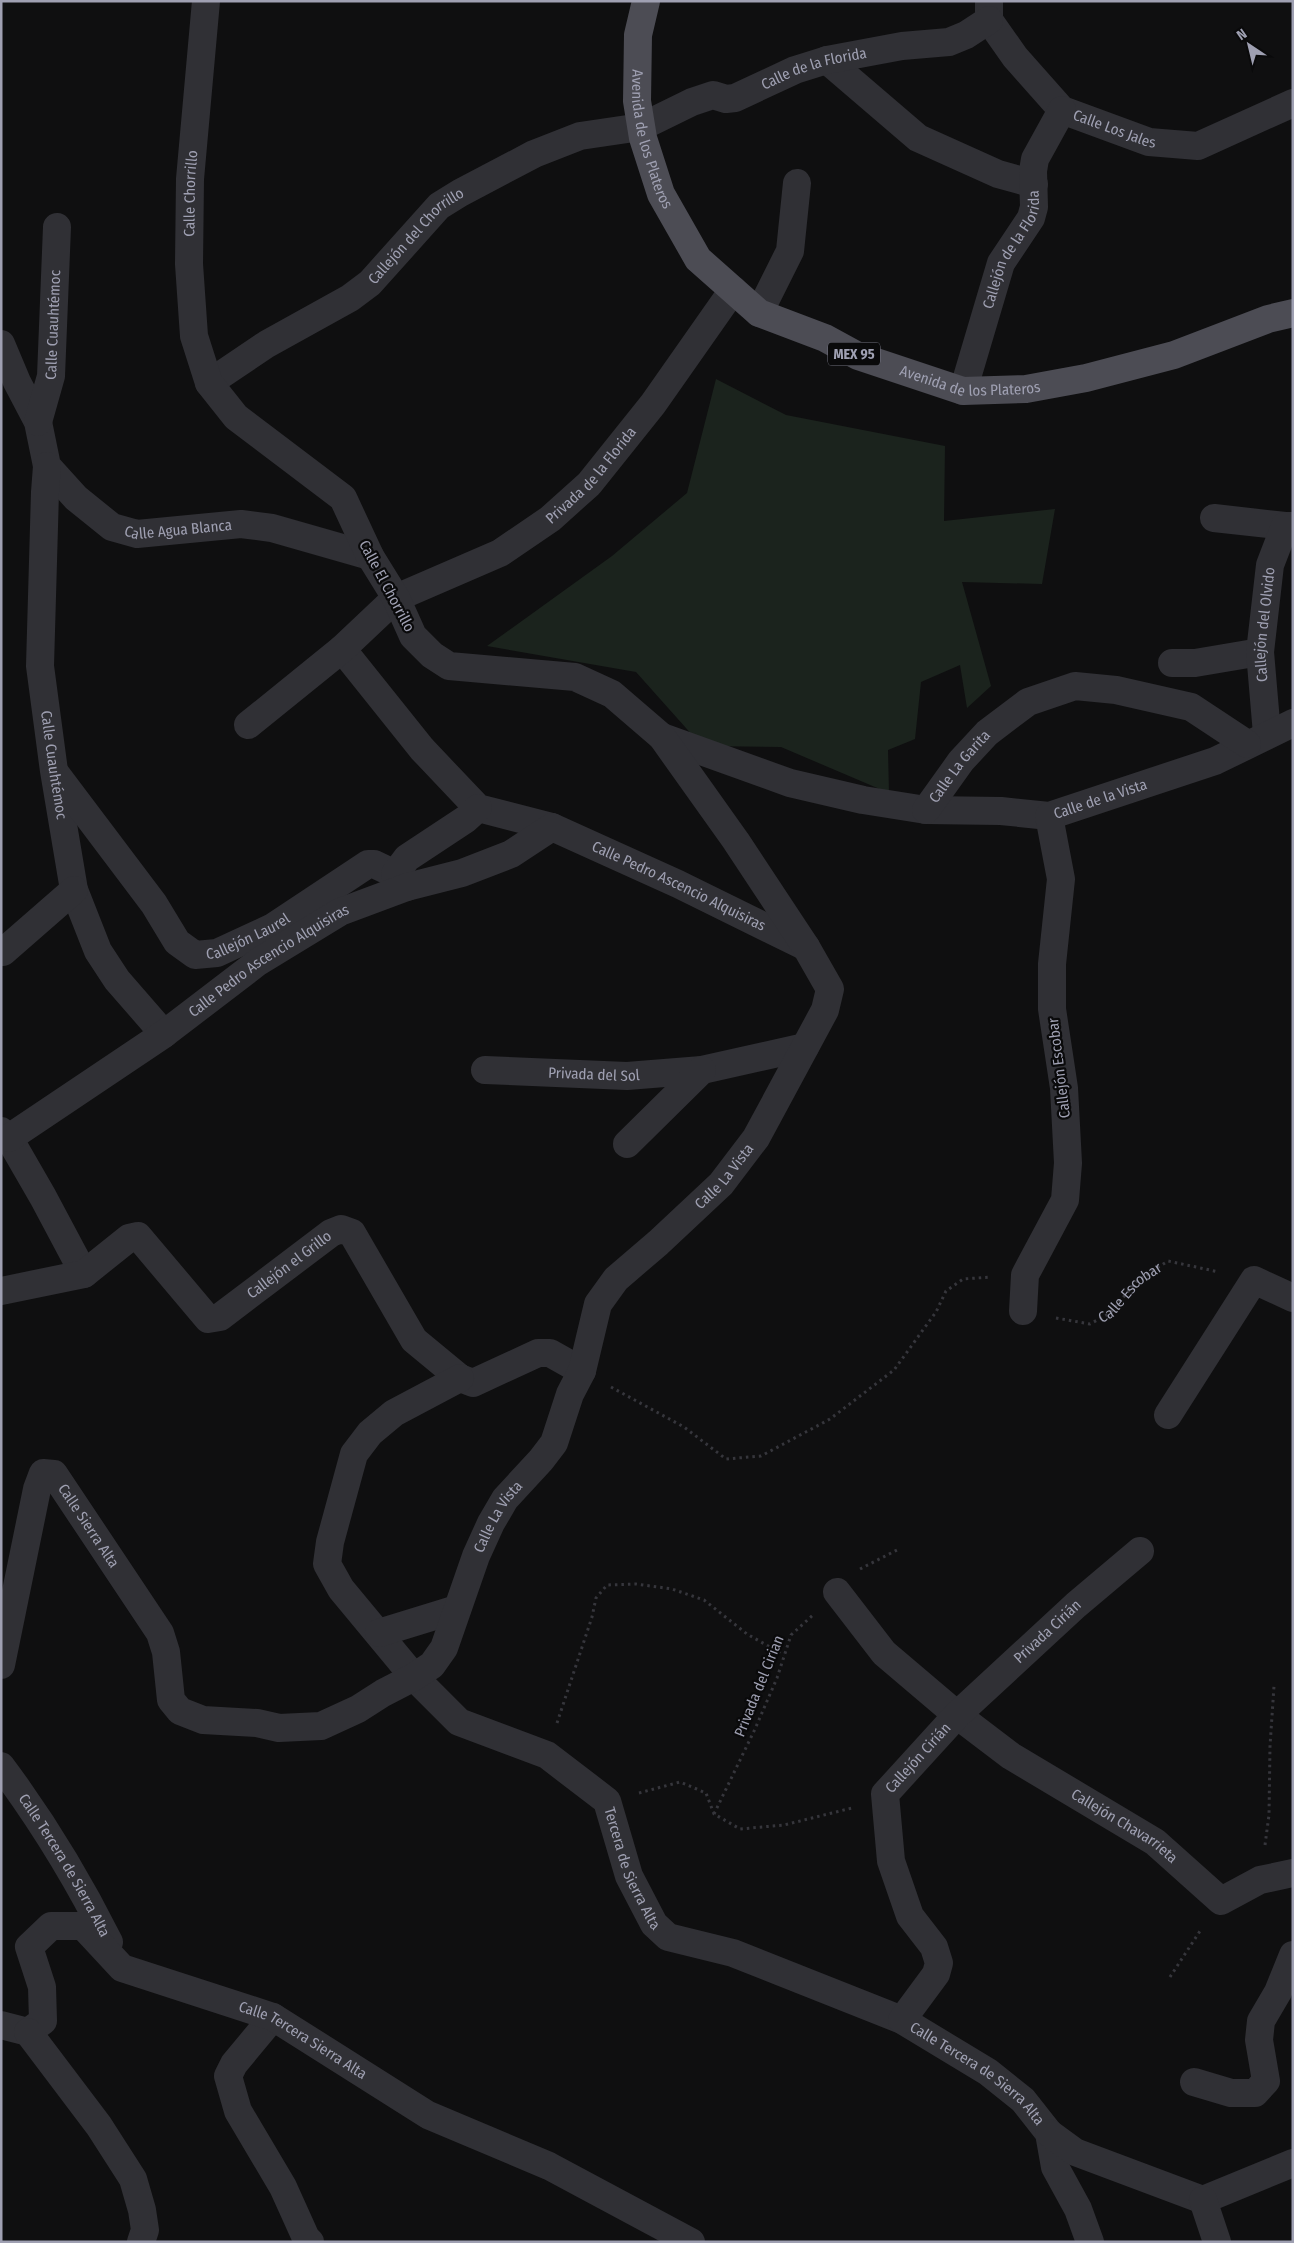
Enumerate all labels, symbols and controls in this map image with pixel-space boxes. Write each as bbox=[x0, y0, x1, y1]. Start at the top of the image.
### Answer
north arrow bbox=[1224, 20, 1274, 70]
text: N bbox=[1234, 25, 1250, 44]
street label: Calle de la Florida bbox=[758, 44, 868, 94]
street label: Avenida de los Plateros bbox=[628, 69, 676, 212]
street label: Calle Los Jales bbox=[1071, 106, 1156, 152]
street label: Calle Chorrillo bbox=[180, 149, 202, 237]
street label: Callejón del Chorrillo bbox=[364, 184, 467, 288]
street label: Callejón de la Florida bbox=[979, 190, 1043, 311]
street label: Calle Cuauhtémoc bbox=[42, 269, 64, 380]
road number: MEX 95 bbox=[828, 342, 880, 366]
street label: Avenida de los Plateros bbox=[897, 362, 1042, 400]
street label: Privada de la Florida bbox=[542, 423, 640, 528]
street label: Calle Agua Blanca bbox=[122, 516, 233, 543]
street label: Calle El Chorrillo bbox=[355, 537, 419, 635]
street label: Callejón del Olvido bbox=[1251, 566, 1279, 683]
street label: Calle Cuauhtémoc bbox=[37, 709, 71, 821]
street label: Calle La Garita bbox=[925, 726, 994, 806]
street label: Calle de la Vista bbox=[1051, 775, 1149, 823]
street label: Calle Pedro Ascencio Alquisiras bbox=[589, 837, 769, 935]
street label: Calle Pedro Ascencio Alquisiras bbox=[185, 900, 352, 1021]
street label: Callejón Laurel bbox=[205, 909, 293, 963]
street label: Callejón Escobar bbox=[1044, 1016, 1074, 1119]
street label: Privada del Sol bbox=[548, 1064, 640, 1085]
street label: Calle La Vista bbox=[691, 1140, 757, 1213]
street label: Callejón el Grillo bbox=[243, 1227, 335, 1302]
street label: Calle Escobar bbox=[1095, 1258, 1166, 1327]
street label: Calle La Vista bbox=[470, 1477, 526, 1555]
street label: Calle Sierra Alta bbox=[54, 1480, 123, 1571]
street label: Privada Cirián bbox=[1010, 1596, 1085, 1667]
street label: Privada del Cirian bbox=[730, 1633, 788, 1739]
street label: Callejón Cirián bbox=[881, 1719, 955, 1797]
street label: Callejón Chavarrieta bbox=[1068, 1785, 1181, 1867]
street label: Calle Tercera de Sierra Alta bbox=[15, 1790, 114, 1940]
street label: Tercera de Sierra Alta bbox=[600, 1805, 664, 1934]
street label: Calle Tercera Sierra Alta bbox=[236, 1997, 370, 2083]
street label: Calle Tercera de Sierra Alta bbox=[907, 2018, 1048, 2129]

